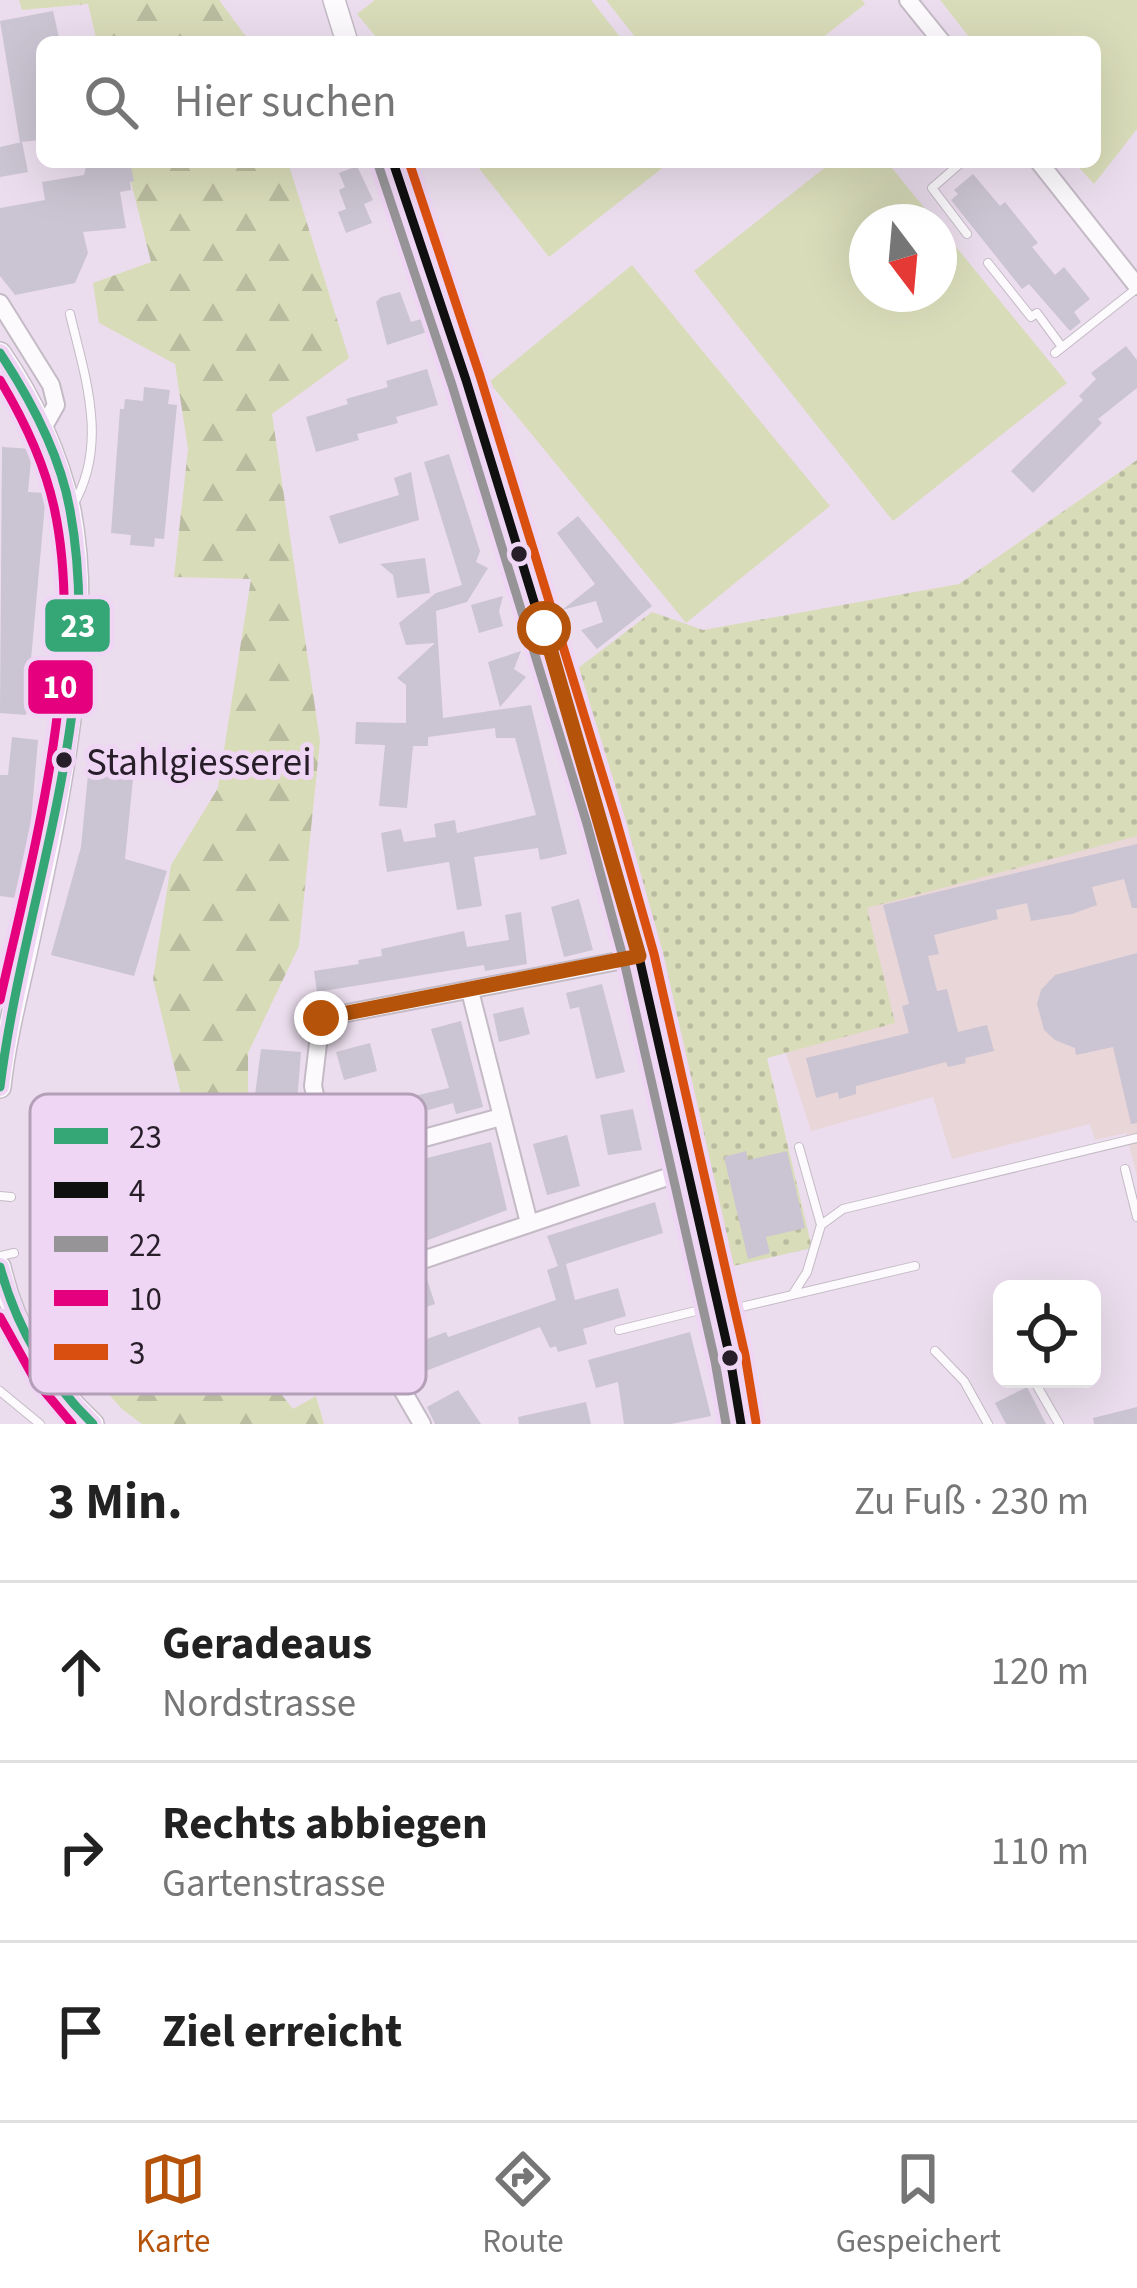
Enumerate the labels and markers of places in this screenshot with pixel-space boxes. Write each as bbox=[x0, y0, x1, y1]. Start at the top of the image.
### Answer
unlabelled marker bbox=[508, 543, 530, 565]
place label: Stahlgiesserei bbox=[86, 735, 312, 791]
marker: Stahlgiesserei bbox=[53, 749, 75, 771]
unlabelled marker bbox=[719, 1347, 741, 1369]

